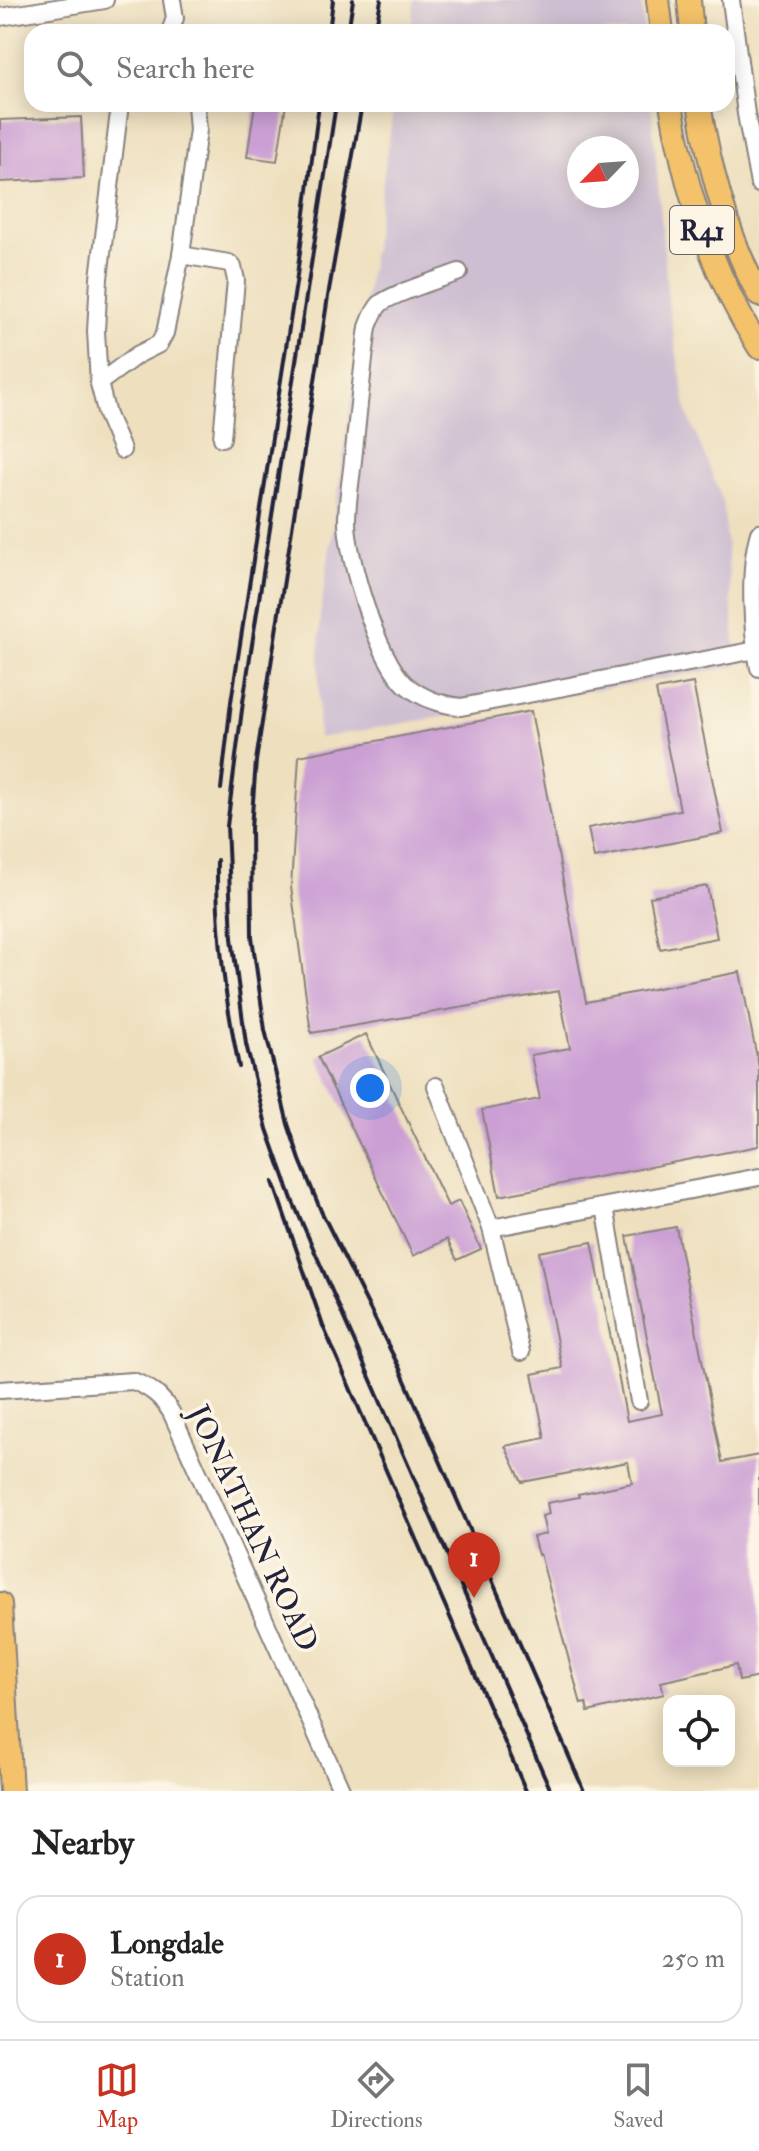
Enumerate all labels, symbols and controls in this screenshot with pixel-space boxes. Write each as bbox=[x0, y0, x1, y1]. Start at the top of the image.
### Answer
search box bbox=[24, 24, 735, 112]
icon: search bbox=[52, 46, 96, 90]
text: Search here bbox=[116, 50, 255, 87]
north arrow bbox=[567, 136, 639, 208]
road number: R41 bbox=[670, 206, 734, 254]
your location bbox=[350, 1068, 390, 1108]
street label: JONATHAN ROAD bbox=[179, 1398, 326, 1657]
pin: 1 bbox=[448, 1532, 500, 1598]
map controls bbox=[663, 1695, 735, 1767]
button: locate bbox=[663, 1695, 735, 1767]
text: Nearby bbox=[32, 1822, 134, 1865]
text: Longdale bbox=[110, 1925, 224, 1962]
text: 1 bbox=[55, 1943, 65, 1975]
text: 250 m bbox=[662, 1943, 725, 1975]
text: Station bbox=[110, 1962, 185, 1994]
tab: Map bbox=[95, 2058, 139, 2134]
tab: Directions bbox=[330, 2058, 423, 2134]
tab: Saved bbox=[613, 2058, 664, 2134]

